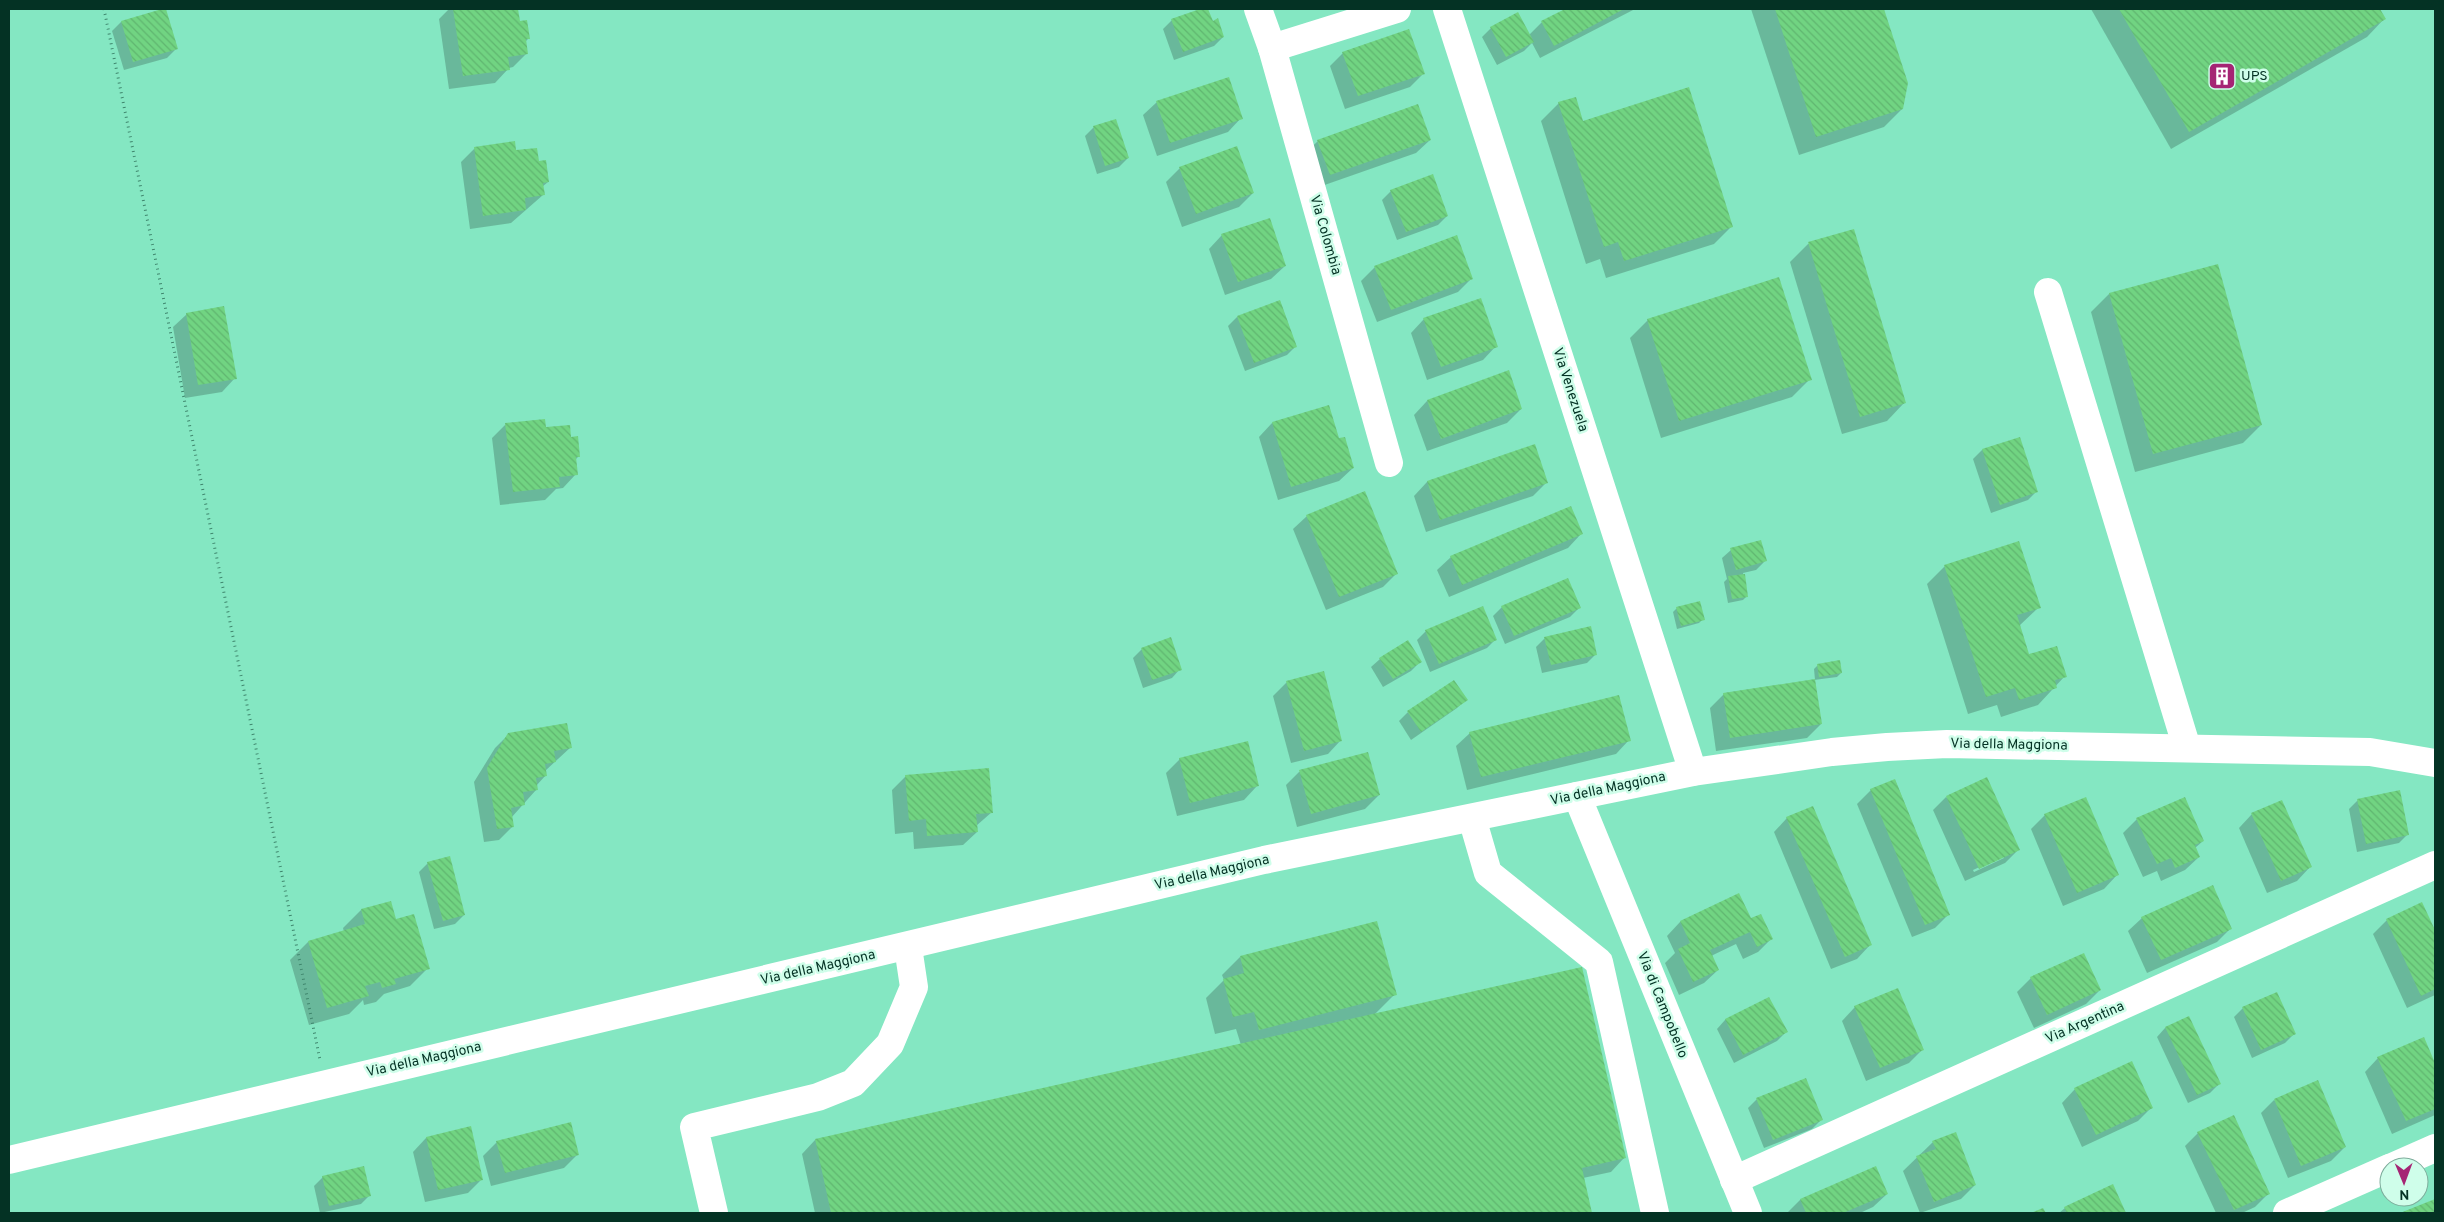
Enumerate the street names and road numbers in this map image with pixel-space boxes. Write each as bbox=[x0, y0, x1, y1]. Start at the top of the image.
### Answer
street label: Via Colombia bbox=[1305, 193, 1345, 277]
street label: Via Venezuela bbox=[1548, 346, 1592, 434]
street label: Via della Maggiona bbox=[1950, 735, 2068, 755]
street label: Via della Maggiona bbox=[1549, 768, 1667, 810]
street label: Via della Maggiona bbox=[1153, 852, 1271, 894]
street label: Via della Maggiona bbox=[759, 947, 877, 989]
street label: Via di Campobello bbox=[1633, 949, 1691, 1061]
street label: Via Argentina bbox=[2043, 998, 2127, 1048]
street label: Via della Maggiona bbox=[365, 1039, 483, 1081]

